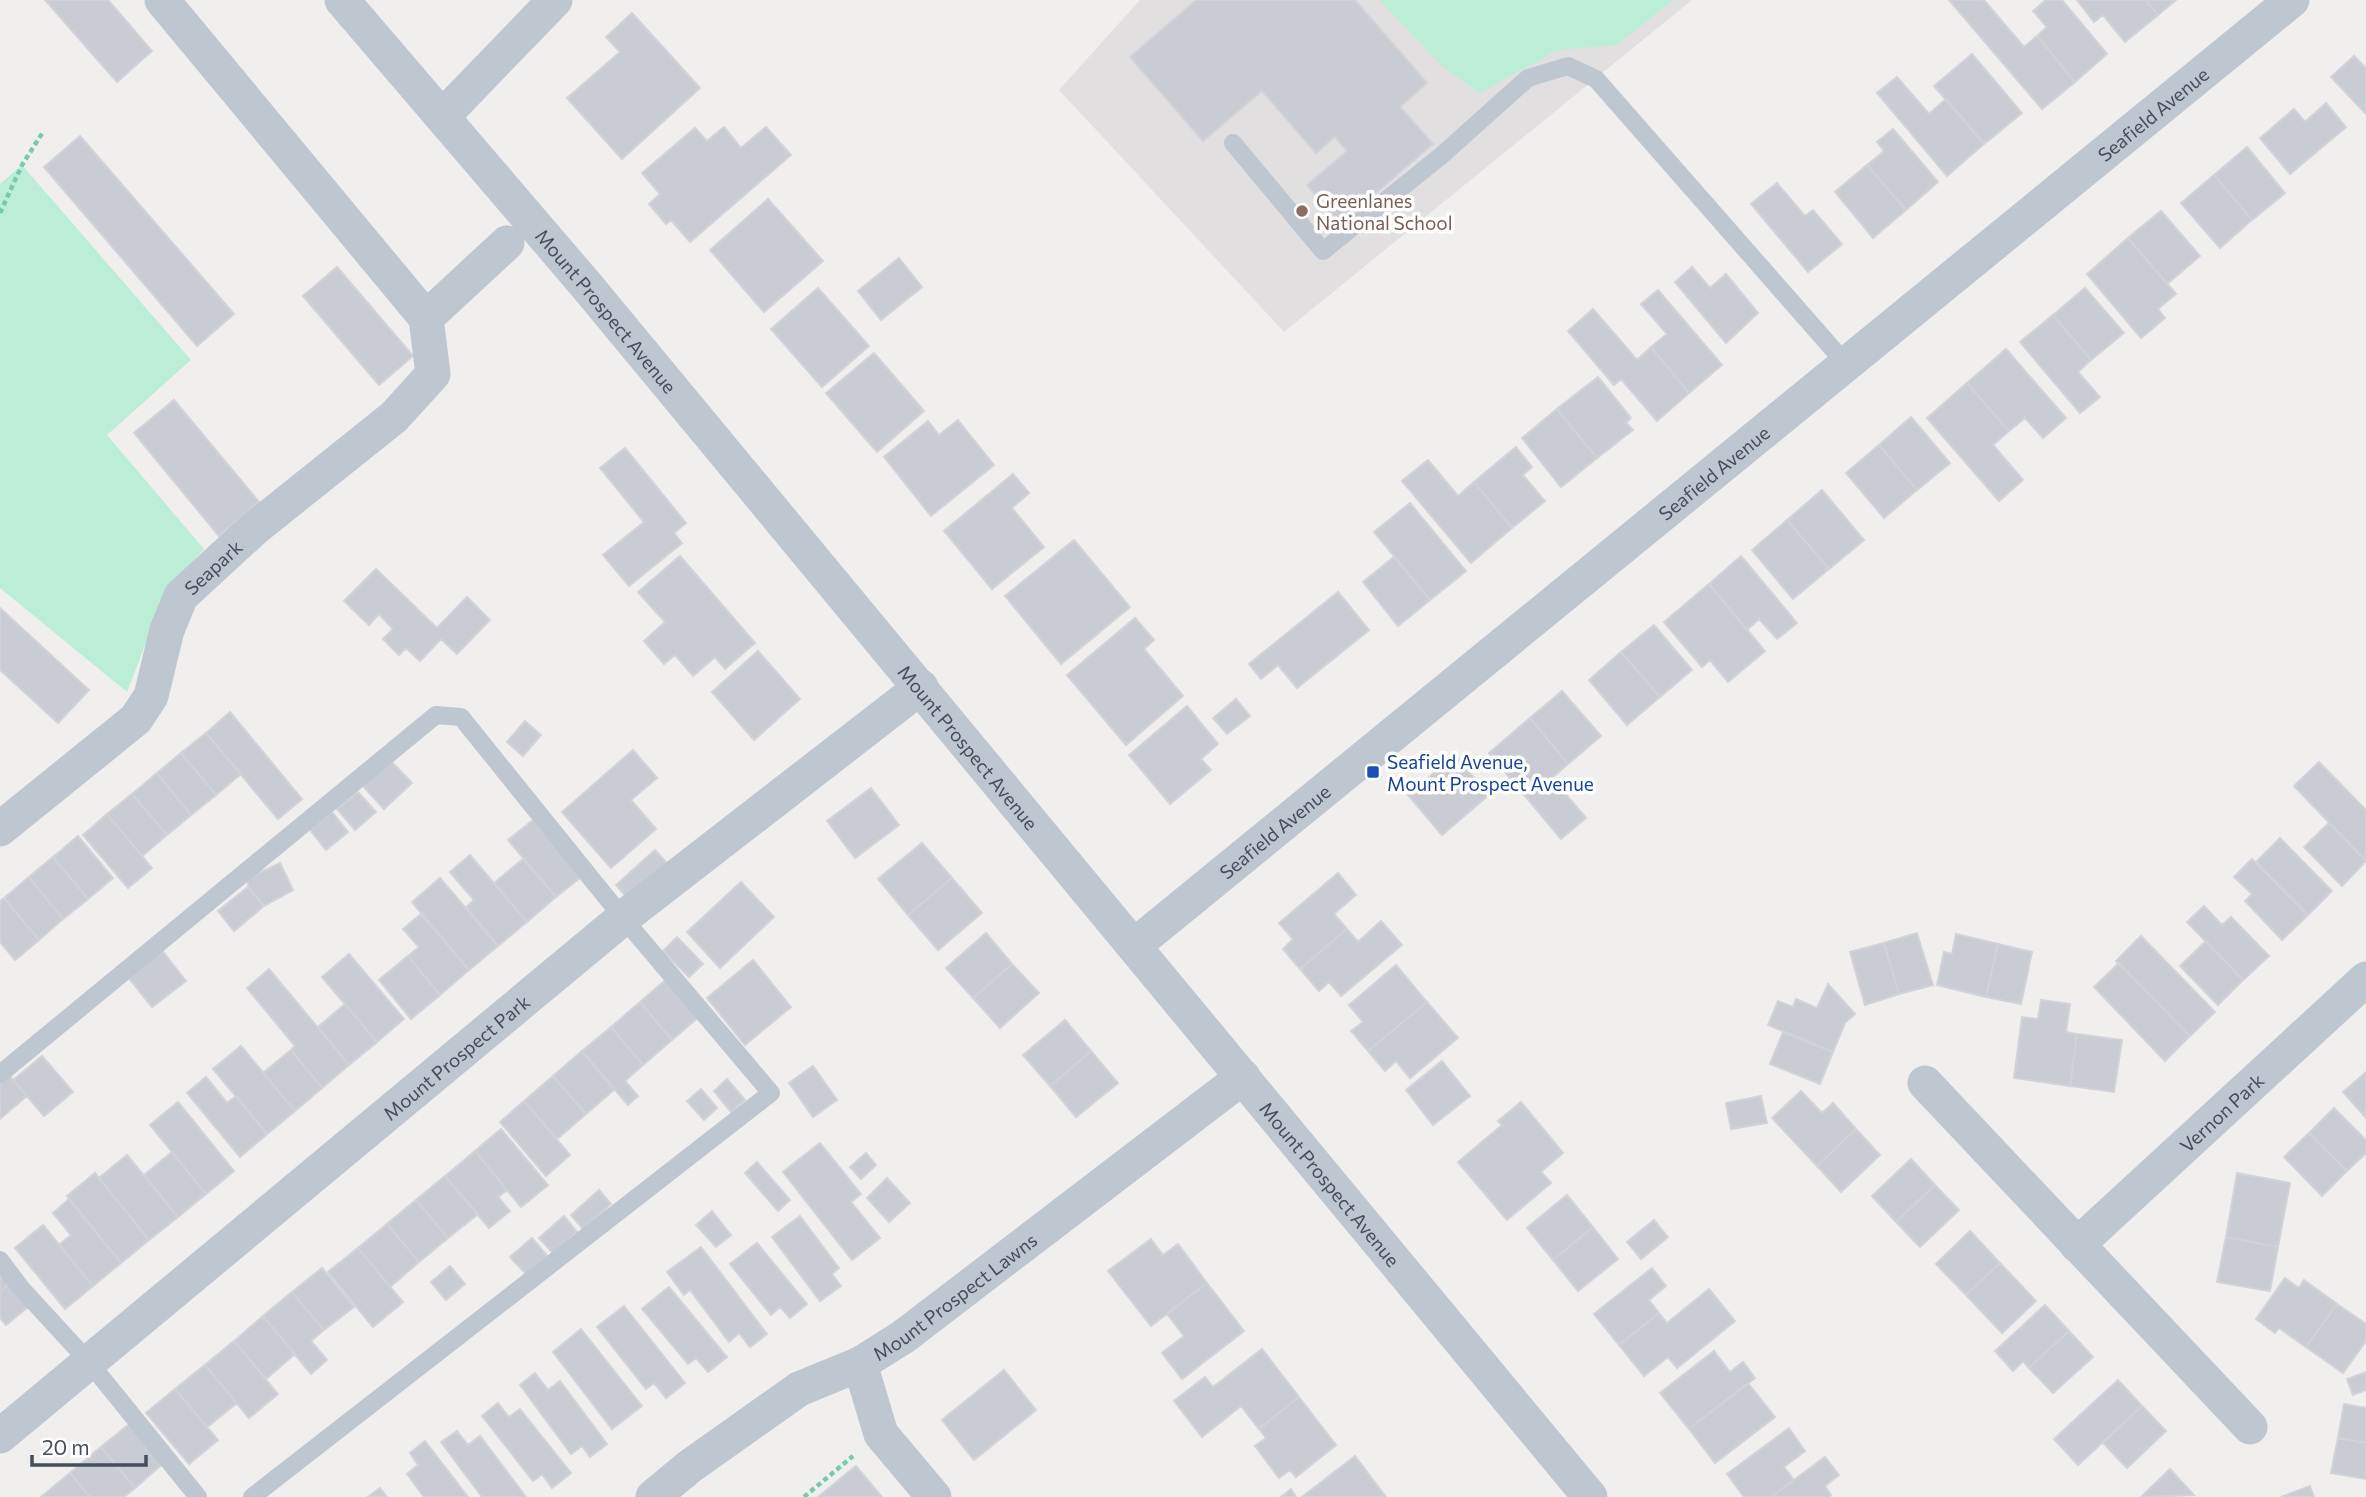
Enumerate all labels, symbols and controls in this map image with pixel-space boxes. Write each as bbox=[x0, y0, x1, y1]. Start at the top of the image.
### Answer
street label: Seafield Avenue bbox=[2093, 62, 2213, 166]
place label: Greenlanes National School bbox=[1316, 189, 1453, 234]
marker: Greenlanes National School bbox=[1294, 203, 1310, 219]
street label: Mount Prospect Avenue bbox=[531, 224, 682, 397]
street label: Seafield Avenue bbox=[1653, 420, 1774, 525]
street label: Seapark bbox=[179, 535, 246, 599]
street label: Mount Prospect Avenue bbox=[894, 660, 1044, 834]
place label: Seafield Avenue, Mount Prospect Avenue bbox=[1387, 750, 1594, 795]
marker: Seafield Avenue, Mount Prospect Avenue bbox=[1365, 764, 1381, 780]
street label: Seafield Avenue bbox=[1214, 779, 1335, 883]
street label: Mount Prospect Park bbox=[378, 989, 534, 1124]
street label: Vernon Park bbox=[2174, 1068, 2268, 1157]
street label: Mount Prospect Avenue bbox=[1255, 1097, 1405, 1271]
street label: Mount Prospect Lawns bbox=[868, 1228, 1041, 1365]
scale bar bbox=[32, 1424, 145, 1468]
text: 20 m bbox=[42, 1434, 90, 1459]

